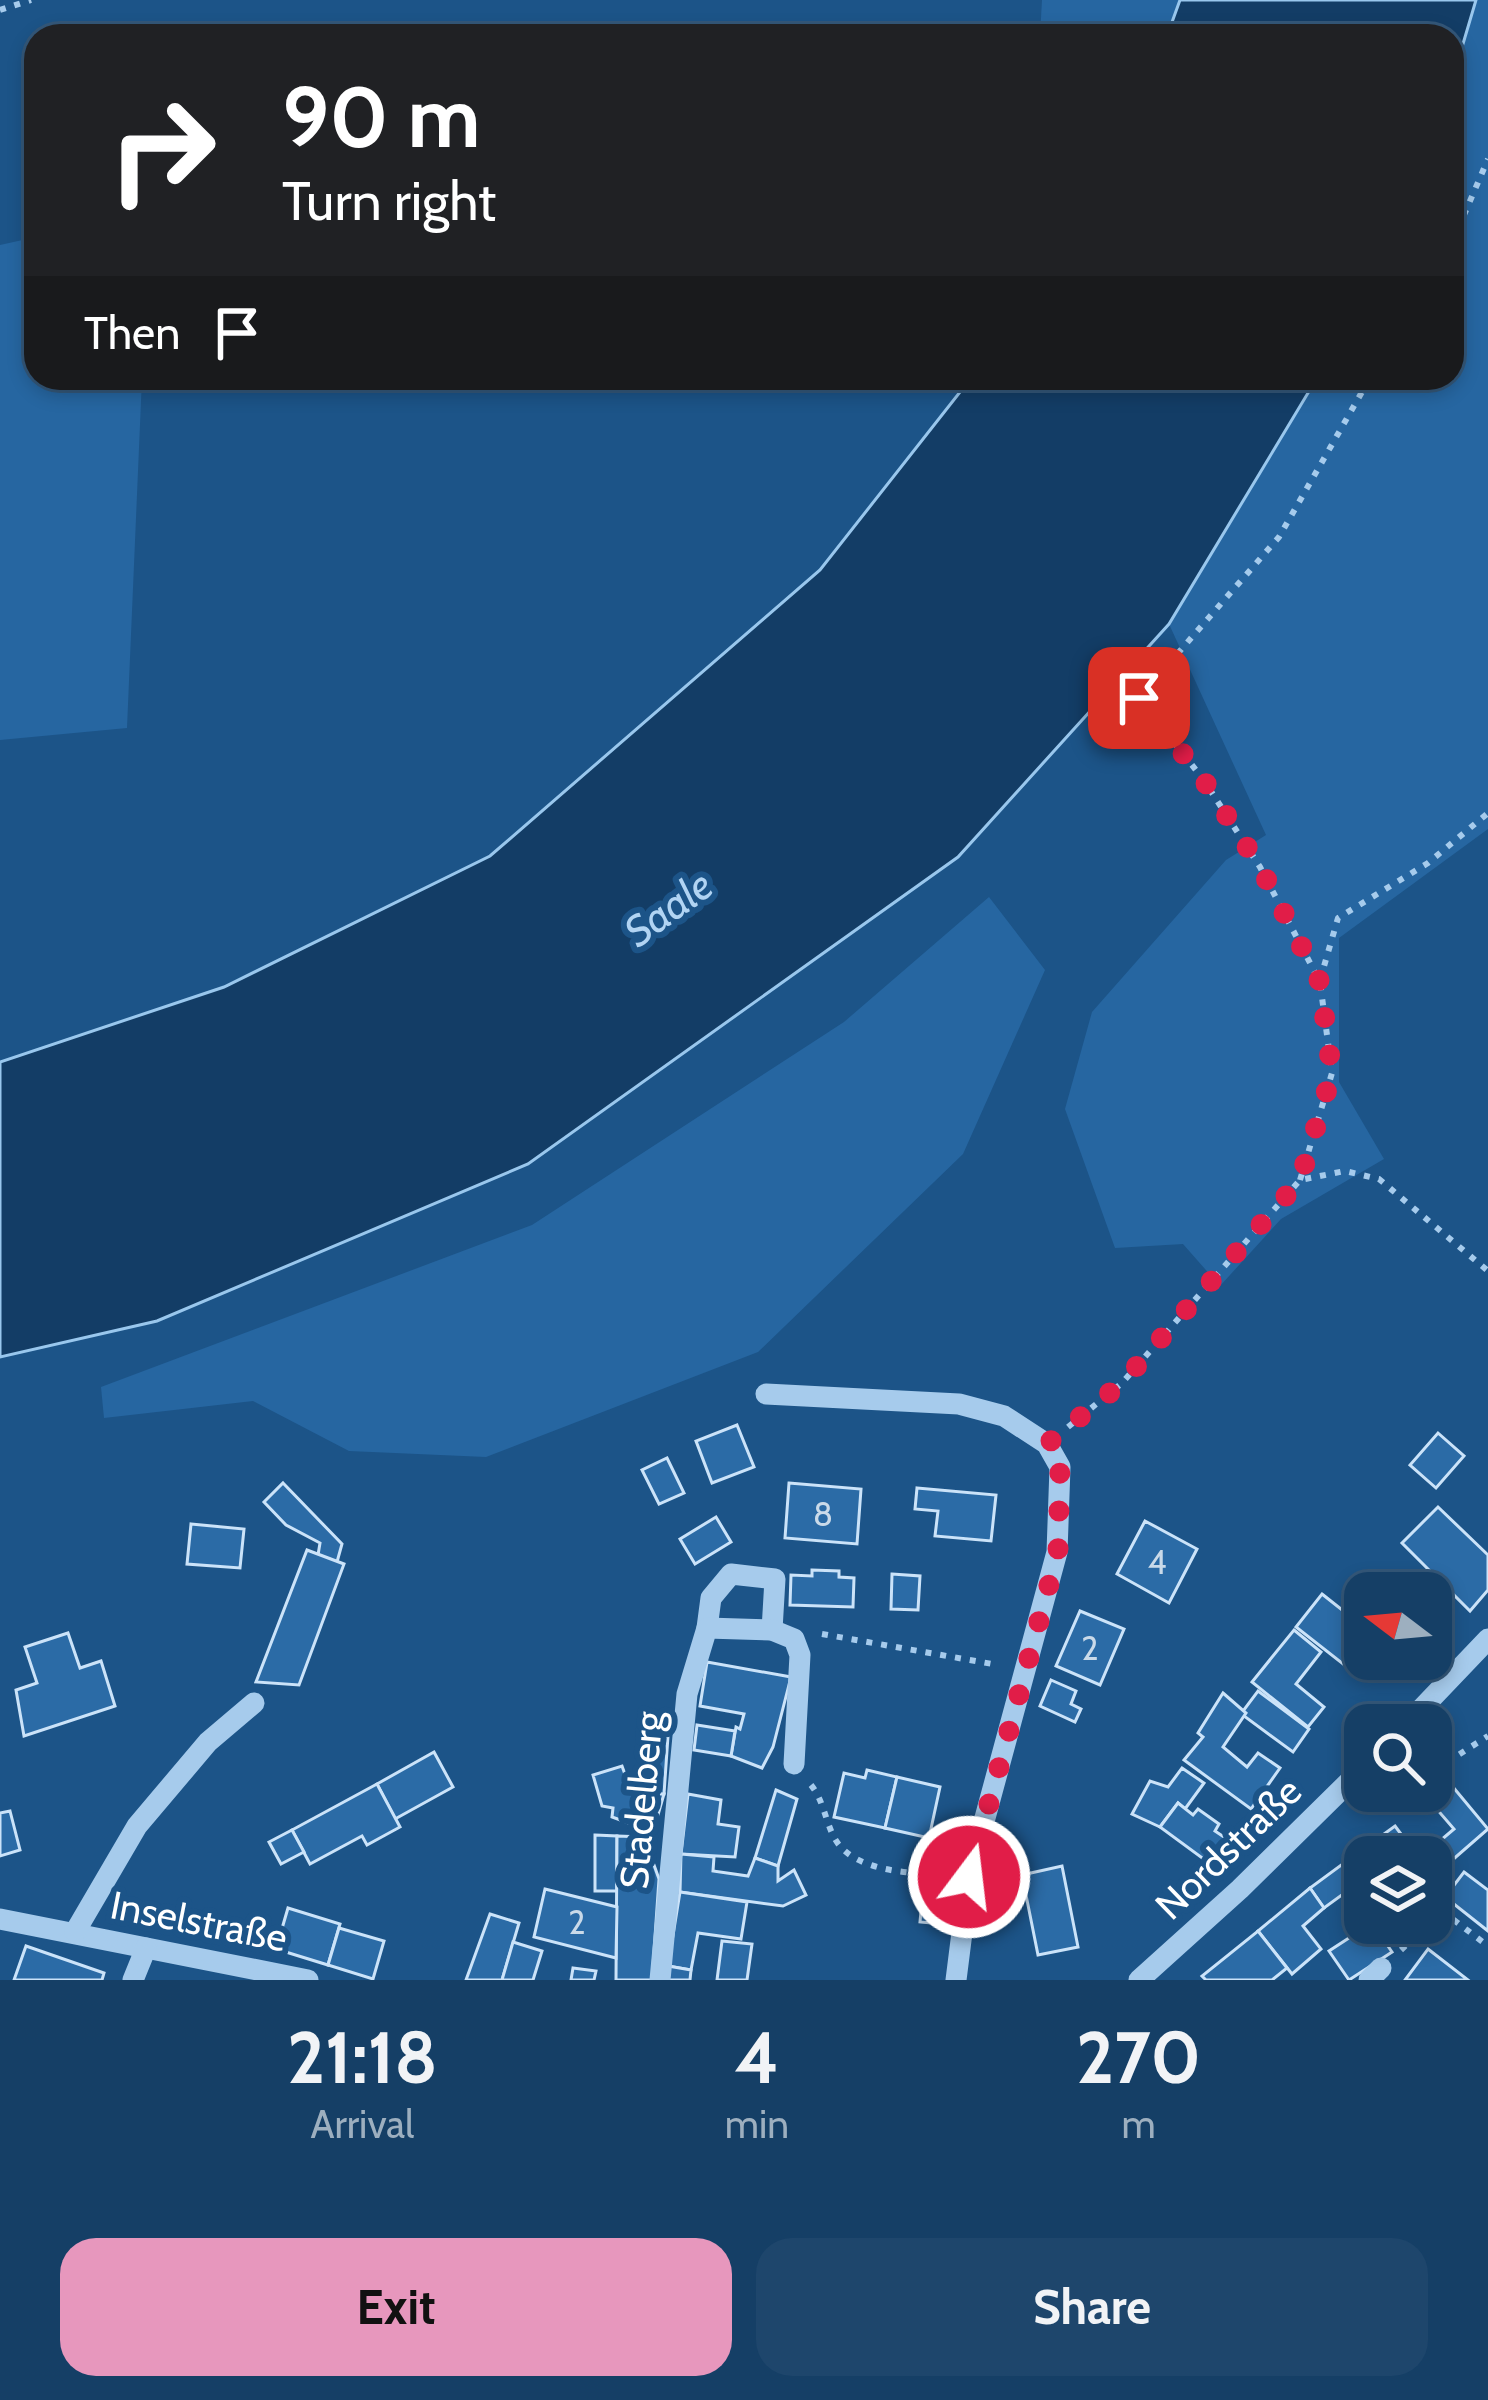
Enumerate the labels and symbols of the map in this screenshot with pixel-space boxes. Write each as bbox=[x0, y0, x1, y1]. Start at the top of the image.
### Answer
pin bbox=[1088, 647, 1190, 749]
water label: Saale bbox=[614, 859, 722, 957]
house number: 8 bbox=[813, 1494, 833, 1534]
house number: 4 bbox=[1147, 1542, 1167, 1582]
north arrow bbox=[1344, 1572, 1452, 1680]
house number: 2 bbox=[1081, 1628, 1099, 1668]
street label: Stadelberg bbox=[609, 1709, 673, 1891]
street label: Nordstraße bbox=[1145, 1767, 1311, 1929]
position arrow bbox=[906, 1814, 1032, 1940]
street label: Inselstraße bbox=[107, 1880, 291, 1962]
house number: 2 bbox=[568, 1902, 586, 1942]

